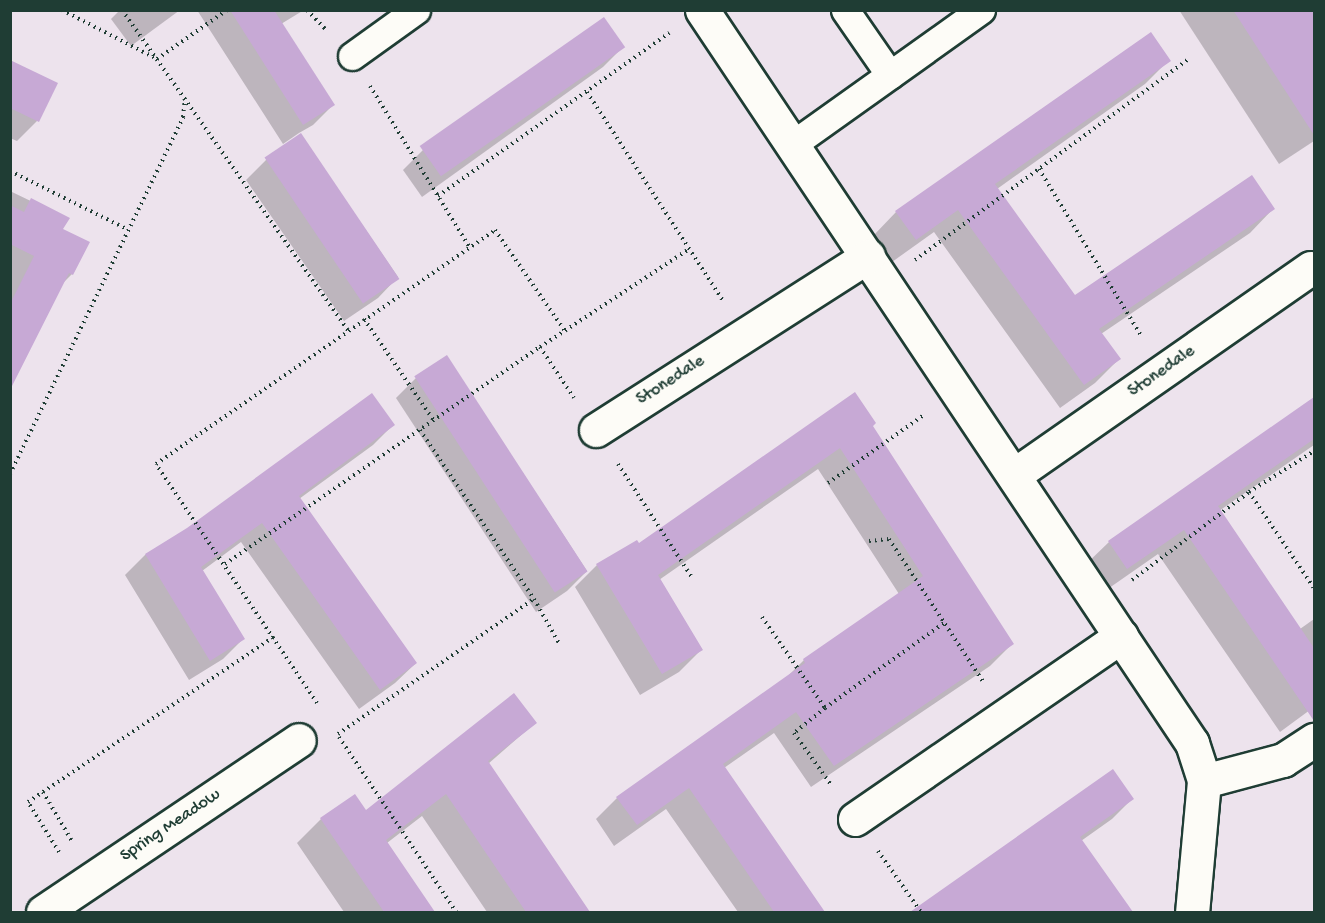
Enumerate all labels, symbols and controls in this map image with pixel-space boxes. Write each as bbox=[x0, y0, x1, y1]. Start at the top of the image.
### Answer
street label: Stonedale bbox=[1124, 341, 1200, 403]
street label: Stonedale bbox=[633, 351, 709, 411]
street label: Spring Meadow bbox=[117, 785, 225, 867]

